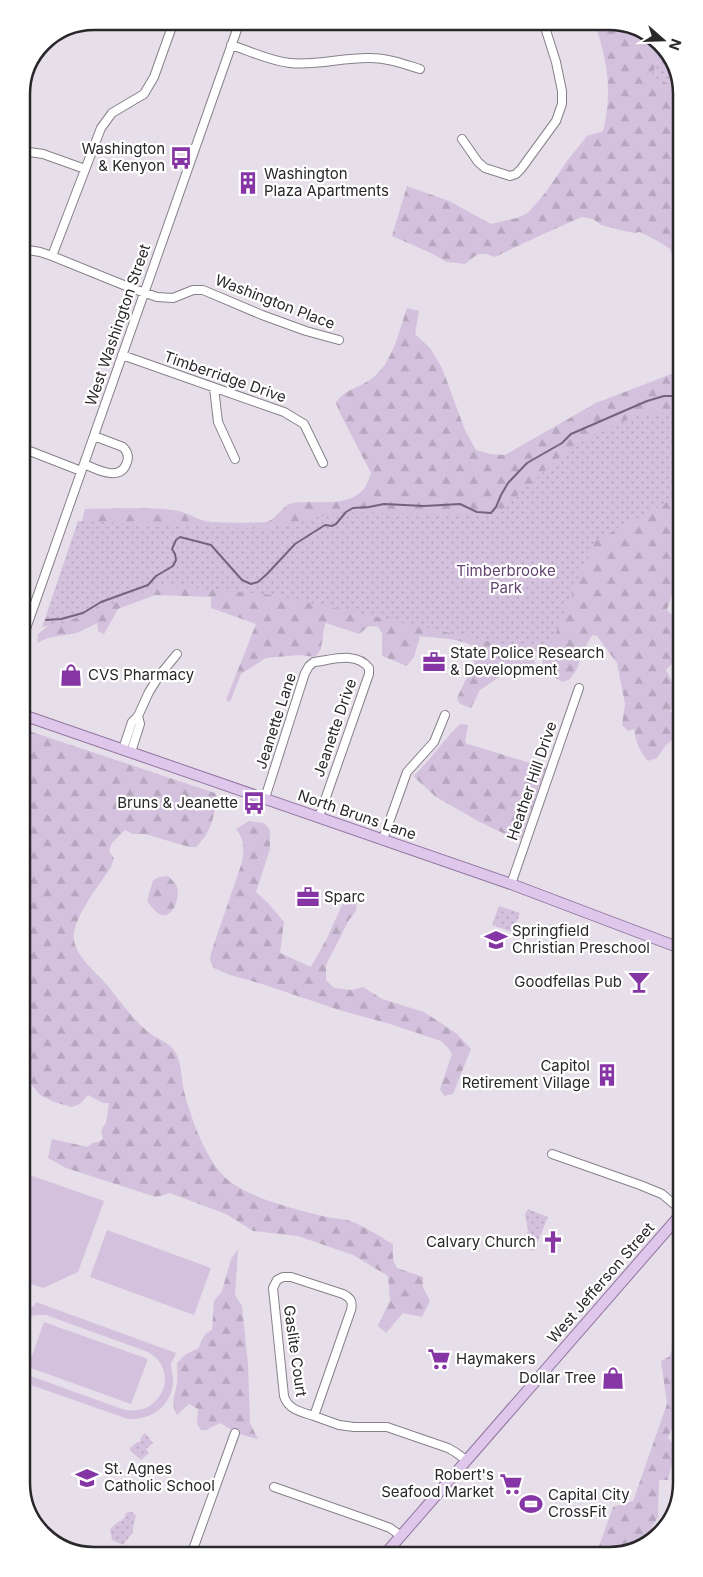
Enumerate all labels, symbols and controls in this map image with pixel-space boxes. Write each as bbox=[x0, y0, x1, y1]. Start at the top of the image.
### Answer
north arrow bbox=[638, 15, 688, 65]
text: N bbox=[666, 37, 685, 53]
place label: Washington & Kenyon bbox=[81, 139, 165, 175]
bus stop icon: Washington & Kenyon bbox=[168, 145, 194, 171]
place label: Washington Plaza Apartments bbox=[264, 164, 389, 200]
building icon: Washington Plaza Apartments bbox=[235, 170, 261, 196]
street label: West Washington Street bbox=[81, 241, 154, 408]
street label: Washington Place bbox=[213, 270, 338, 333]
street label: Timberridge Drive bbox=[161, 347, 289, 406]
park label: Timberbrooke Park bbox=[456, 561, 556, 597]
place label: State Police Research & Development bbox=[450, 643, 604, 679]
office icon: State Police Research & Development bbox=[421, 649, 447, 675]
shop icon: CVS Pharmacy bbox=[58, 662, 84, 688]
place label: CVS Pharmacy bbox=[88, 665, 195, 684]
street label: Jeanette Lane bbox=[251, 670, 300, 771]
street label: Jeanette Drive bbox=[309, 676, 360, 780]
street label: Heather Hill Drive bbox=[502, 719, 561, 843]
street label: North Bruns Lane bbox=[295, 785, 419, 844]
bus stop icon: Bruns & Jeanette bbox=[241, 790, 267, 816]
place label: Bruns & Jeanette bbox=[117, 793, 238, 812]
office icon: Sparc bbox=[295, 884, 321, 910]
place label: Sparc bbox=[324, 887, 365, 906]
place label: Springfield Christian Preschool bbox=[512, 921, 650, 957]
school or university icon: Springfield Christian Preschool bbox=[483, 927, 509, 953]
bar icon: Goodfellas Pub bbox=[626, 969, 652, 995]
place label: Goodfellas Pub bbox=[514, 972, 622, 991]
place label: Capitol Retirement Village bbox=[462, 1056, 590, 1092]
building icon: Capitol Retirement Village bbox=[594, 1062, 620, 1088]
street label: West Jefferson Street bbox=[543, 1218, 658, 1347]
church icon: Calvary Church bbox=[540, 1229, 566, 1255]
place label: Calvary Church bbox=[426, 1232, 536, 1251]
street label: Gaslite Court bbox=[280, 1304, 311, 1398]
supermarket icon: Haymakers bbox=[426, 1346, 452, 1372]
place label: Haymakers bbox=[456, 1349, 536, 1368]
shop icon: Dollar Tree bbox=[600, 1365, 626, 1391]
place label: Dollar Tree bbox=[519, 1368, 596, 1387]
place label: St. Agnes Catholic School bbox=[104, 1459, 215, 1495]
school or university icon: St. Agnes Catholic School bbox=[74, 1465, 100, 1491]
place label: Robert's Seafood Market bbox=[381, 1465, 494, 1501]
supermarket icon: Robert's Seafood Market bbox=[498, 1471, 524, 1497]
place label: Capital City CrossFit bbox=[548, 1485, 630, 1521]
sports icon: Capital City CrossFit bbox=[518, 1491, 544, 1517]

